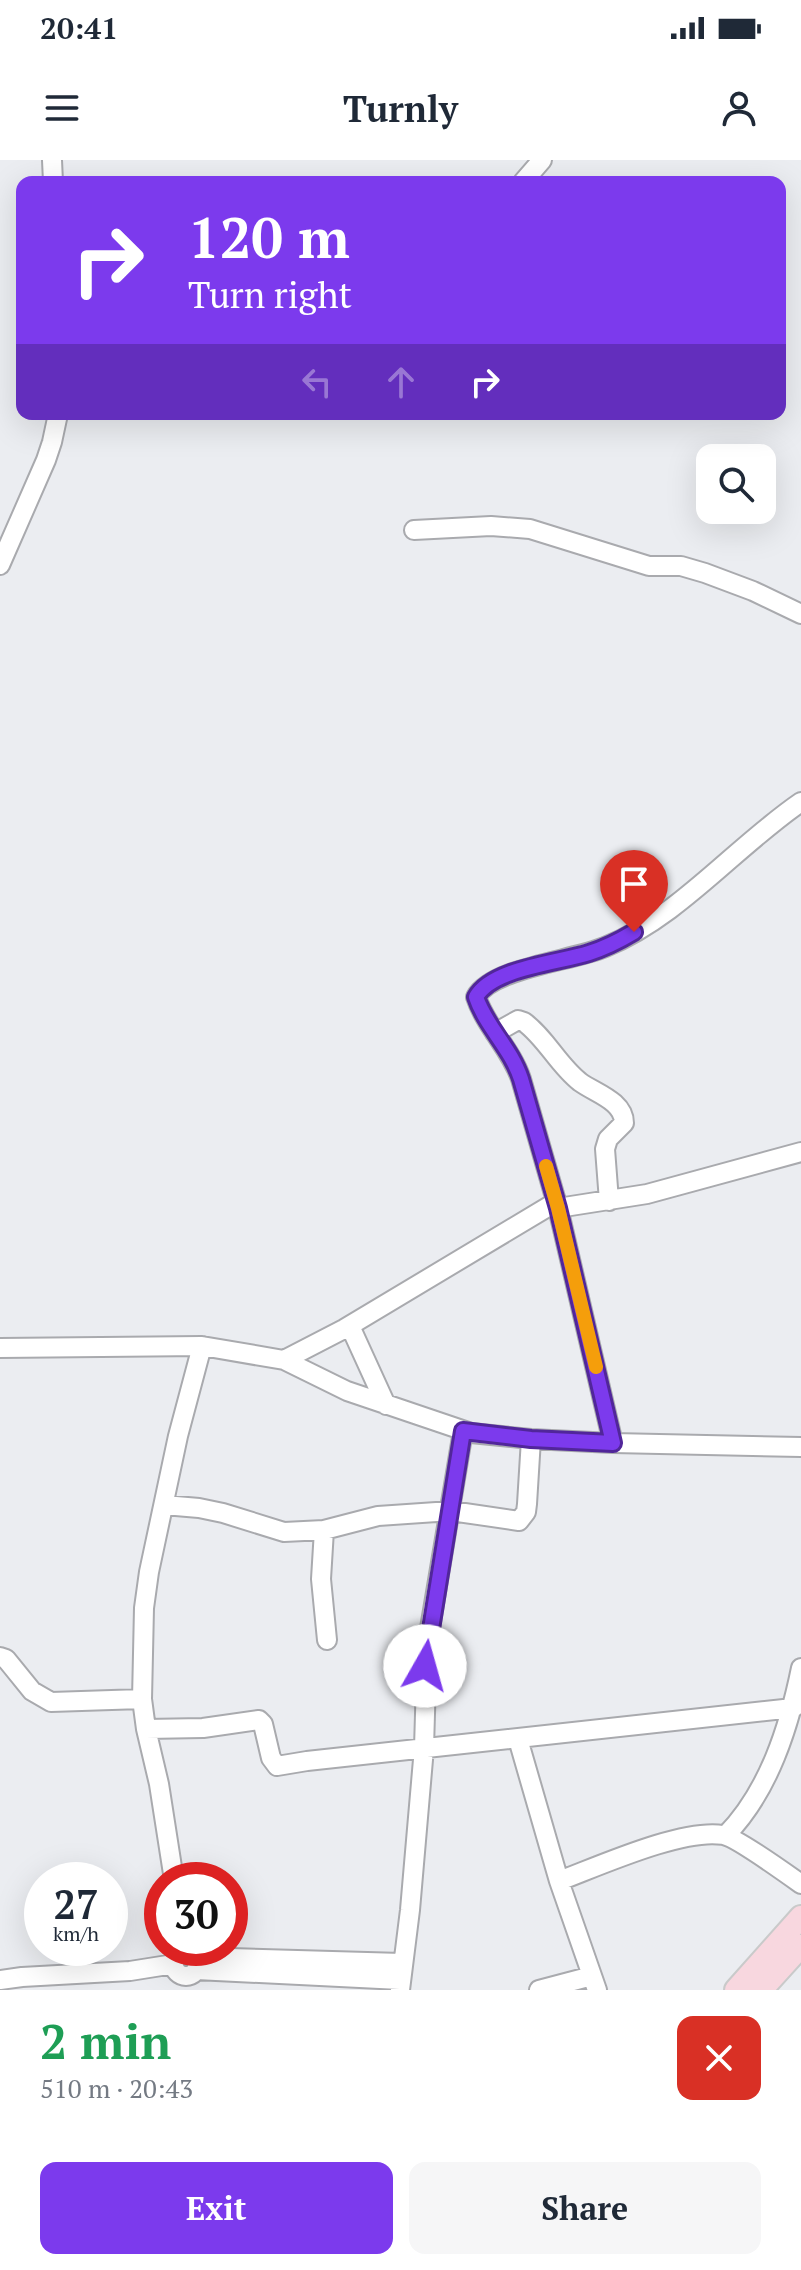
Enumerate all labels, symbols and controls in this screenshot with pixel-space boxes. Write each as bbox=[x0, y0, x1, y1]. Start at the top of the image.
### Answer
text: 20:41 bbox=[40, 8, 118, 48]
text: Turnly bbox=[343, 85, 458, 132]
icon: menu bbox=[40, 86, 84, 130]
icon: person bbox=[717, 86, 761, 130]
text: 120 m bbox=[188, 200, 350, 274]
icon: right bbox=[56, 208, 160, 312]
text: Turn right bbox=[188, 271, 352, 318]
icon: left bbox=[295, 360, 339, 404]
icon: ahead bbox=[379, 360, 423, 404]
icon: right bbox=[463, 360, 507, 404]
map controls bbox=[696, 444, 776, 524]
button: search bbox=[696, 444, 776, 524]
pin bbox=[600, 850, 668, 932]
icon: arrive bbox=[612, 862, 656, 906]
position arrow bbox=[383, 1624, 467, 1708]
speed limit sign: 30 bbox=[144, 1862, 248, 1966]
text: 27 bbox=[53, 1877, 99, 1930]
text: km/h bbox=[53, 1920, 99, 1947]
text: 2 min bbox=[40, 2009, 171, 2073]
button: close bbox=[677, 2016, 761, 2100]
text: 510 m · 20:43 bbox=[40, 2071, 193, 2105]
button: Exit bbox=[40, 2162, 393, 2254]
button: Share bbox=[409, 2162, 761, 2254]

